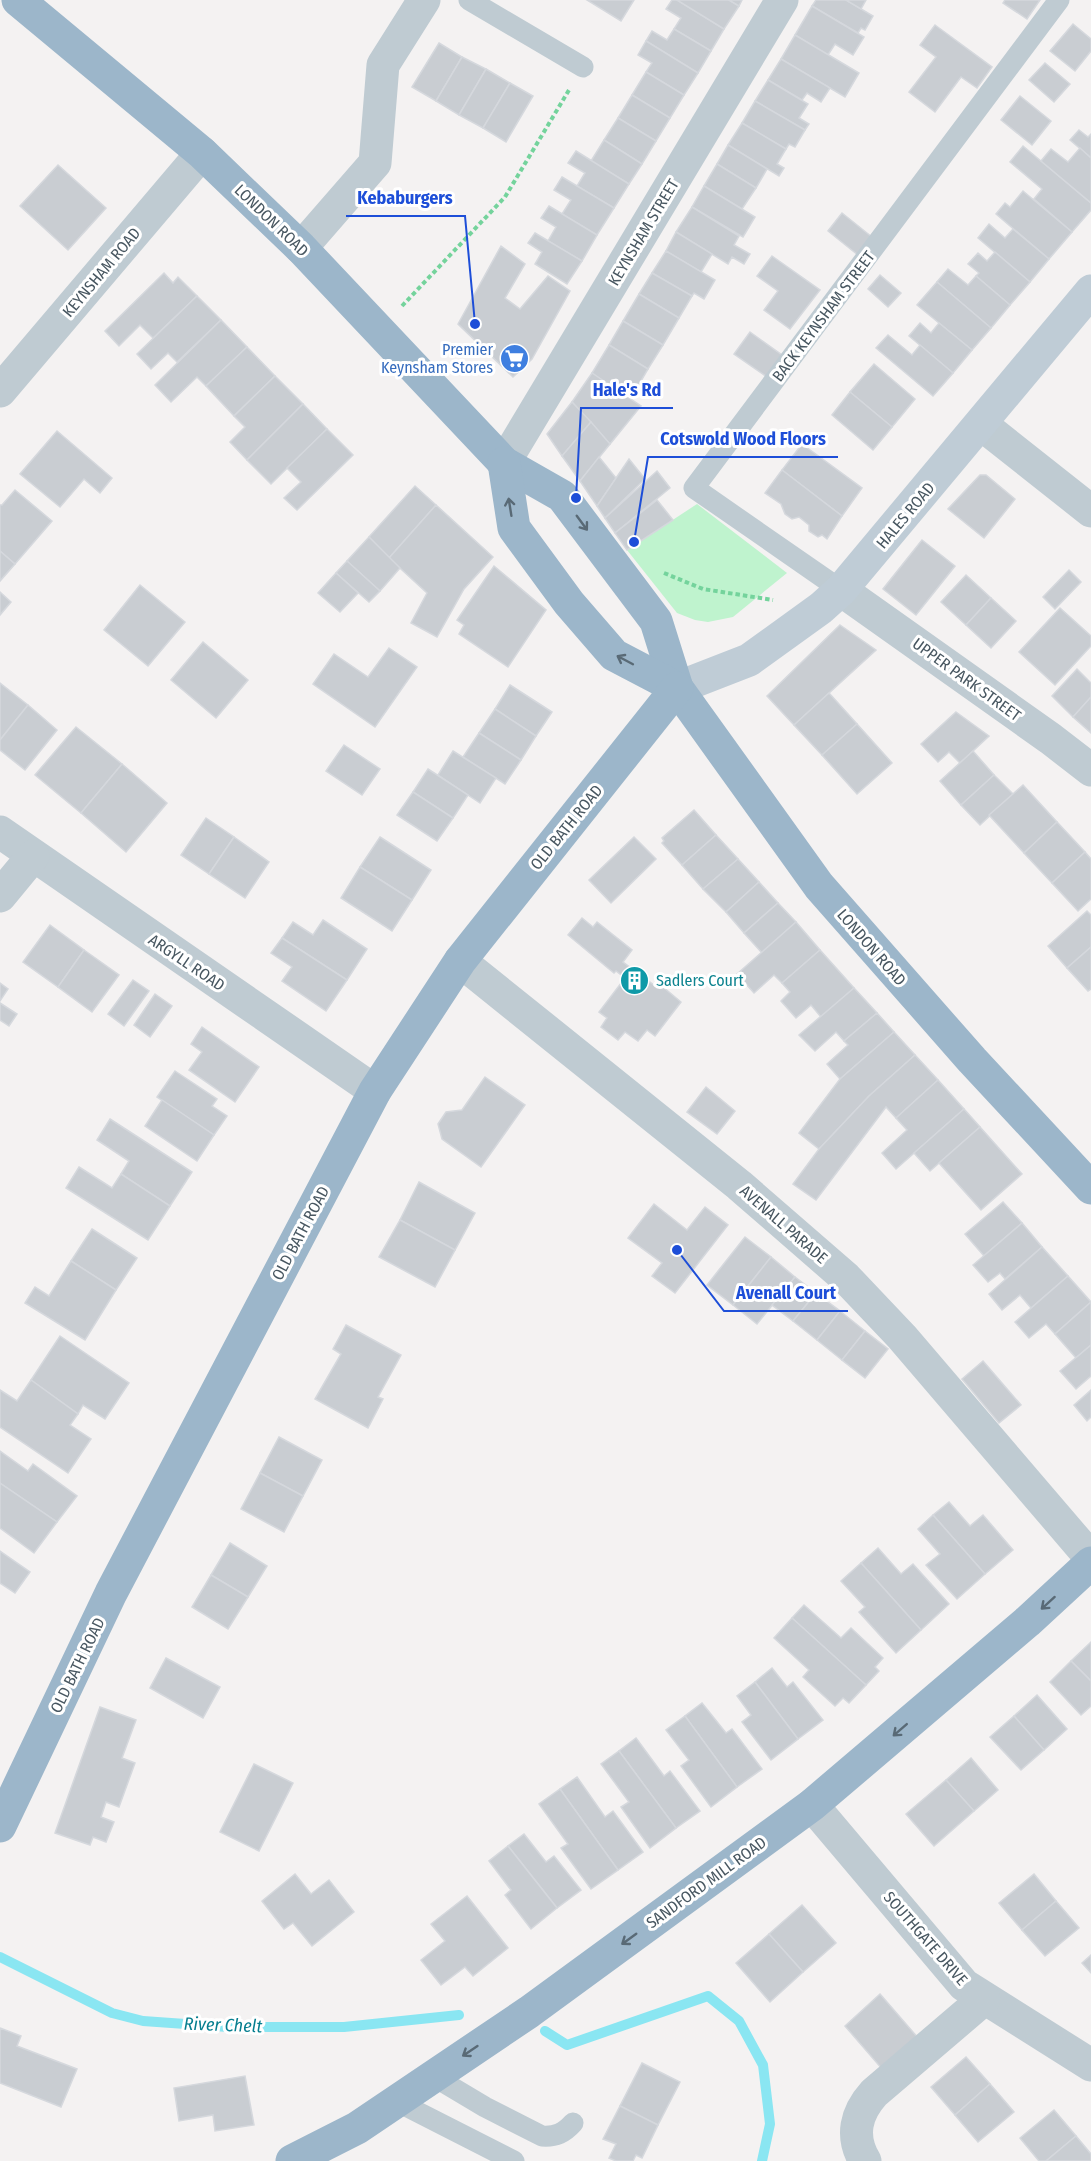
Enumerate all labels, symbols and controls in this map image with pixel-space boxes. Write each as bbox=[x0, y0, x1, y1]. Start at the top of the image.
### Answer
street label: KEYNSHAM STREET bbox=[604, 175, 683, 289]
street label: LONDON ROAD bbox=[231, 180, 312, 260]
callout: Kebaburgers bbox=[346, 180, 465, 216]
text: Kebaburgers bbox=[357, 187, 453, 209]
street label: KEYNSHAM ROAD bbox=[58, 224, 144, 321]
street label: BACK KEYNSHAM STREET bbox=[768, 247, 879, 385]
place label: Premier Keynsham Stores bbox=[381, 340, 493, 377]
supermarket icon: Premier Keynsham Stores bbox=[498, 342, 530, 374]
callout: Hale's Rd bbox=[581, 372, 673, 408]
text: Hale's Rd bbox=[593, 379, 661, 401]
callout: Cotswold Wood Floors bbox=[648, 421, 838, 457]
text: Cotswold Wood Floors bbox=[660, 428, 826, 450]
street label: HALES ROAD bbox=[872, 478, 939, 552]
one-way arrow bbox=[505, 498, 516, 518]
one-way arrow bbox=[576, 514, 588, 530]
street label: UPPER PARK STREET bbox=[909, 634, 1025, 725]
one-way arrow bbox=[616, 654, 634, 666]
street label: OLD BATH ROAD bbox=[526, 781, 606, 874]
street label: LONDON ROAD bbox=[833, 905, 910, 989]
street label: ARGYLL ROAD bbox=[145, 930, 228, 995]
building icon: Sadlers Court bbox=[619, 964, 651, 996]
place label: Sadlers Court bbox=[656, 971, 745, 990]
street label: AVENALL PARADE bbox=[736, 1181, 831, 1268]
street label: OLD BATH ROAD bbox=[268, 1183, 333, 1283]
callout: Avenall Court bbox=[724, 1275, 848, 1311]
text: Avenall Court bbox=[735, 1282, 837, 1304]
one-way arrow bbox=[1040, 1596, 1055, 1610]
street label: OLD BATH ROAD bbox=[46, 1615, 109, 1716]
one-way arrow bbox=[893, 1723, 908, 1737]
street label: SANDFORD MILL ROAD bbox=[643, 1833, 770, 1932]
street label: SOUTHGATE DRIVE bbox=[880, 1888, 971, 1989]
one-way arrow bbox=[622, 1932, 638, 1945]
water label: River Chelt bbox=[183, 2013, 263, 2037]
one-way arrow bbox=[462, 2045, 479, 2057]

